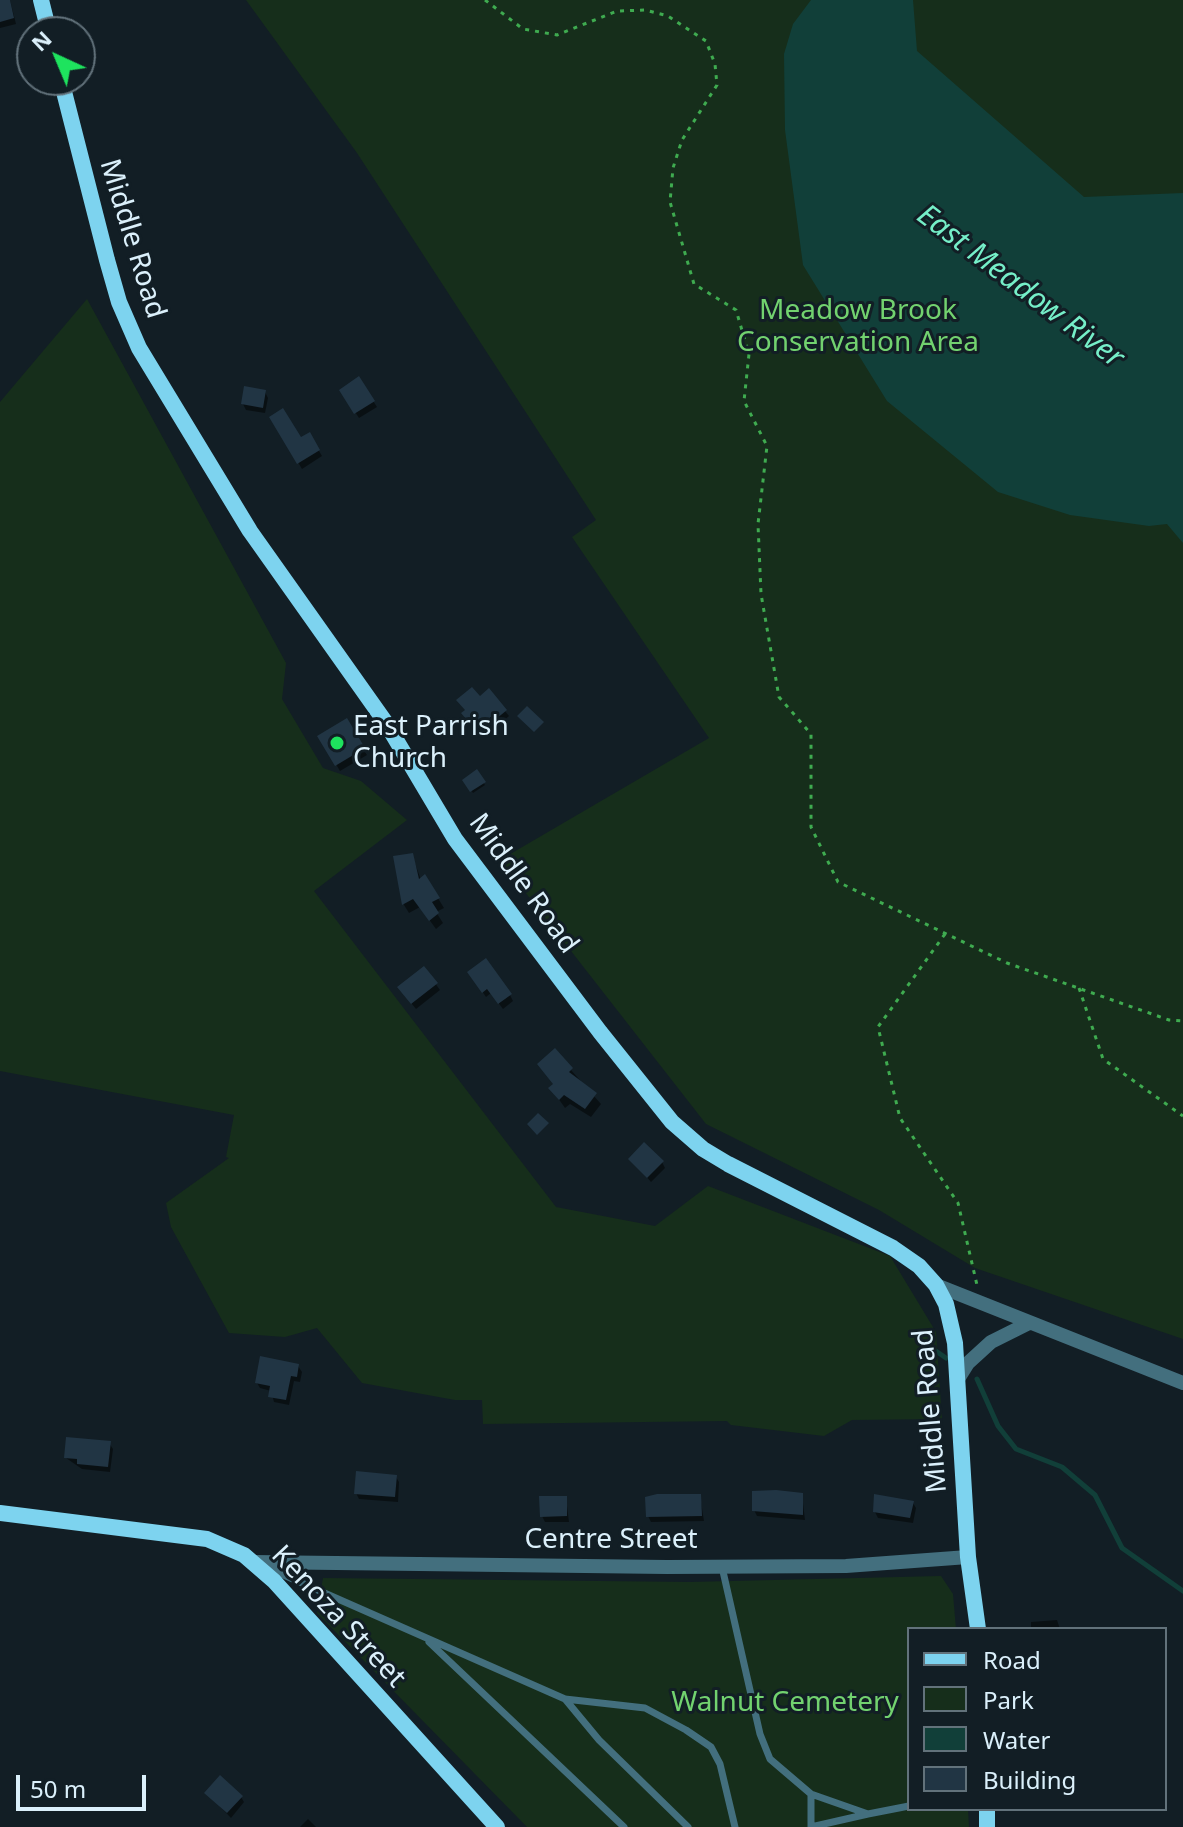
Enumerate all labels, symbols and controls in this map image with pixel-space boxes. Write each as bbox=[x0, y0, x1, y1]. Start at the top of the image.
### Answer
north arrow bbox=[16, 16, 96, 96]
text: N bbox=[24, 23, 58, 57]
street label: Middle Road bbox=[92, 155, 172, 323]
water label: East Meadow River bbox=[910, 198, 1130, 376]
park label: Meadow Brook Conservation Area bbox=[737, 294, 979, 360]
place label: East Parrish Church bbox=[353, 710, 509, 776]
marker: East Parrish Church bbox=[328, 734, 346, 752]
street label: Middle Road bbox=[461, 808, 585, 960]
street label: Middle Road bbox=[907, 1328, 955, 1494]
street label: Centre Street bbox=[524, 1523, 698, 1557]
street label: Kenoza Street bbox=[264, 1539, 412, 1695]
legend bbox=[907, 1627, 1167, 1811]
text: Road bbox=[983, 1643, 1041, 1676]
text: Park bbox=[983, 1683, 1034, 1716]
park label: Walnut Cemetery bbox=[671, 1686, 899, 1720]
text: Water bbox=[983, 1723, 1050, 1756]
scale bar bbox=[20, 1759, 150, 1809]
text: Building bbox=[983, 1763, 1076, 1796]
text: 50 m bbox=[30, 1772, 86, 1805]

